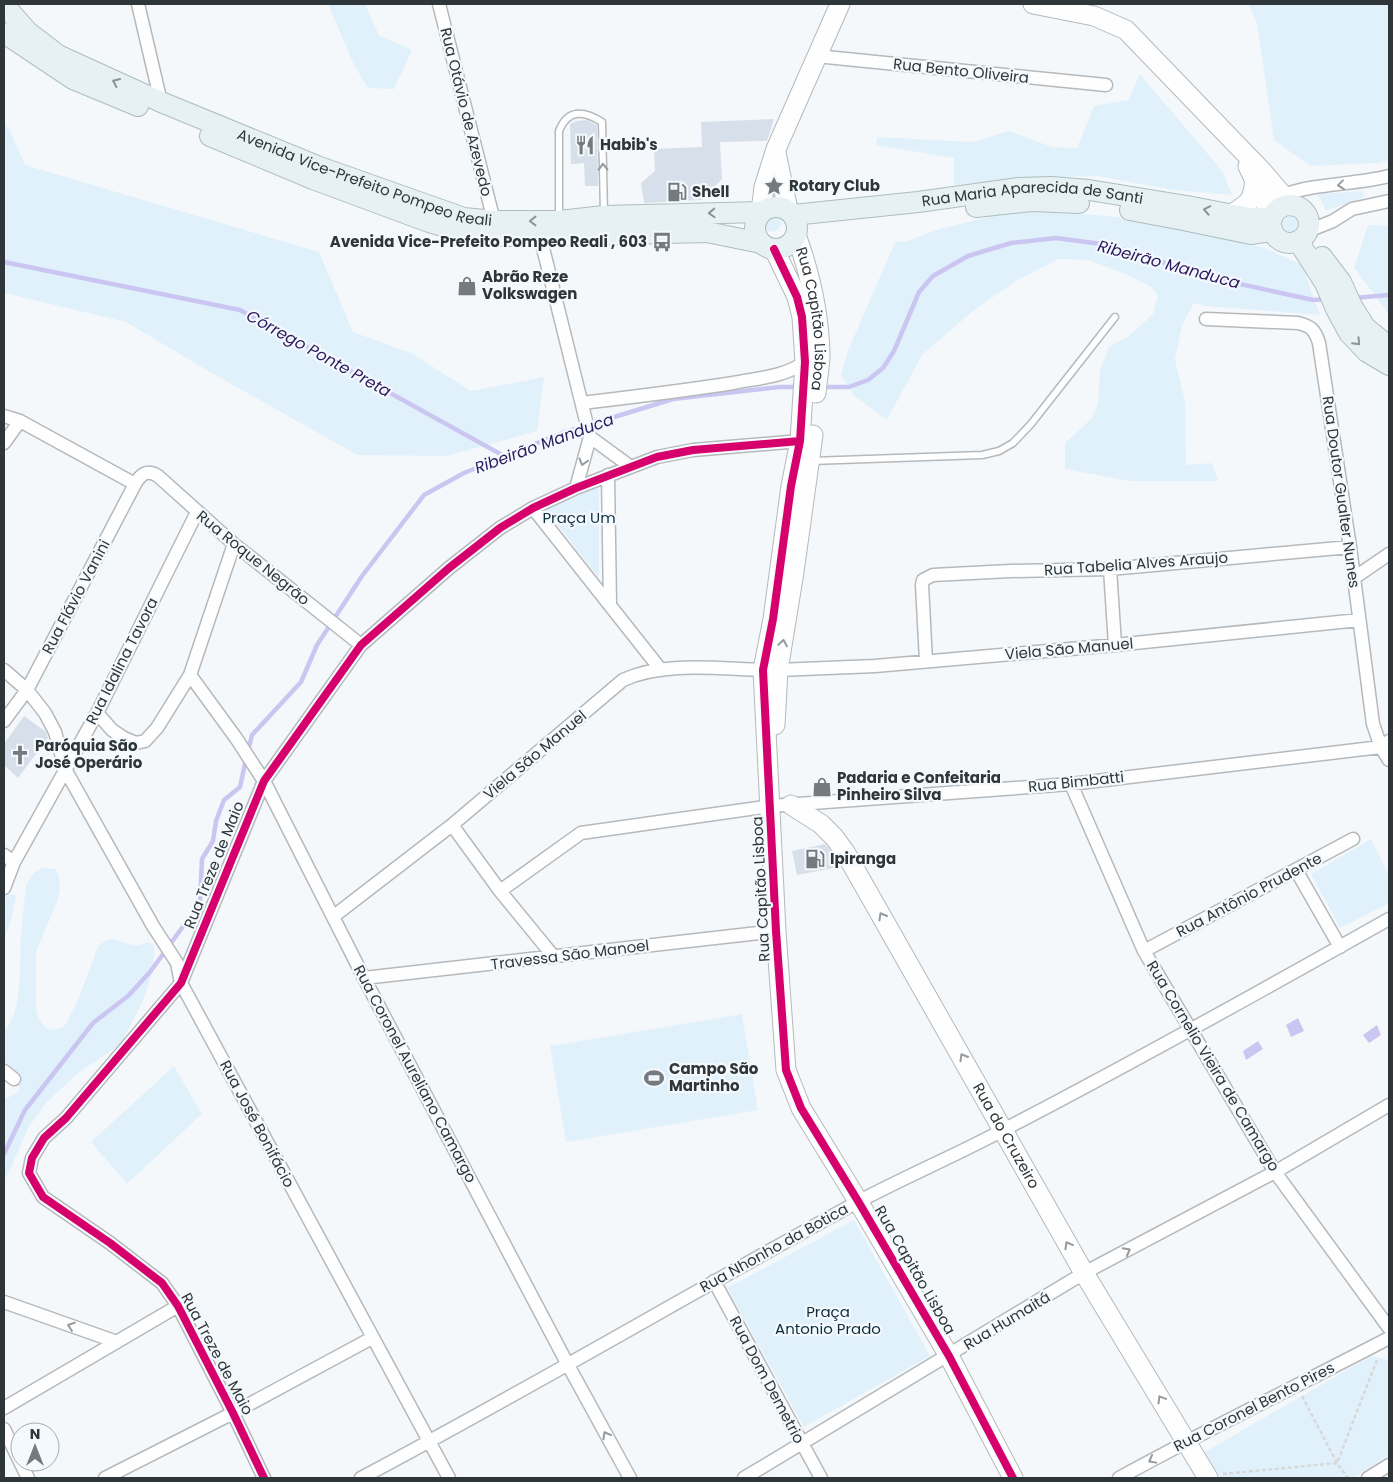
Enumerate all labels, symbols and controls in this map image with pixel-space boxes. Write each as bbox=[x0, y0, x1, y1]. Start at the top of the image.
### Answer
street label: Rua Otávio de Azevedo bbox=[435, 25, 498, 198]
street label: Rua Bento Oliveira bbox=[892, 53, 1030, 88]
one-way arrow bbox=[112, 78, 121, 88]
street label: Avenida Vice-Prefeito Pompeo Reali bbox=[234, 123, 493, 231]
restaurant icon: Habib's bbox=[574, 134, 596, 156]
place label: Habib's bbox=[600, 134, 658, 155]
one-way arrow bbox=[598, 163, 608, 170]
place icon: Rotary Club bbox=[763, 175, 785, 197]
place label: Rotary Club bbox=[789, 175, 880, 196]
street label: Rua Maria Aparecida de Santi bbox=[920, 176, 1145, 211]
one-way arrow bbox=[1337, 179, 1345, 190]
fuel station icon: Shell bbox=[666, 181, 688, 203]
place label: Shell bbox=[692, 181, 729, 202]
one-way arrow bbox=[1202, 205, 1211, 215]
one-way arrow bbox=[708, 208, 716, 219]
one-way arrow bbox=[528, 216, 536, 226]
place label: Avenida Vice-Prefeito Pompeo Reali , 603 bbox=[330, 231, 647, 252]
bus stop icon: Avenida Vice-Prefeito Pompeo Reali , 603 bbox=[651, 231, 673, 253]
water label: Ribeirão Manduca bbox=[1095, 234, 1243, 295]
street label: Rua Capitão Lisboa bbox=[791, 244, 831, 392]
place label: Abrão Reze Volkswagen bbox=[482, 266, 577, 304]
shop icon: Abrão Reze Volkswagen bbox=[456, 275, 478, 297]
water label: Córrego Ponte Preta bbox=[242, 304, 395, 403]
one-way arrow bbox=[1352, 336, 1361, 345]
street label: Rua Doutor Gualter Nunes bbox=[1318, 395, 1365, 589]
water label: Ribeirão Manduca bbox=[471, 408, 617, 479]
one-way arrow bbox=[578, 458, 589, 467]
street label: Rua Roque Negrão bbox=[192, 505, 314, 610]
park label: Praça Um bbox=[542, 507, 616, 528]
street label: Rua Flávio Vanini bbox=[37, 536, 115, 658]
street label: Rua Tabelia Alves Araujo bbox=[1043, 547, 1229, 580]
street label: Rua Idalina Tavora bbox=[80, 594, 163, 728]
street label: Viela São Manuel bbox=[1004, 632, 1134, 665]
one-way arrow bbox=[777, 639, 787, 647]
street label: Viela São Manuel bbox=[479, 705, 591, 804]
place label: Paróquia São José Operário bbox=[35, 735, 143, 773]
church icon: Paróquia São José Operário bbox=[9, 744, 31, 766]
street label: Rua Bimbatti bbox=[1027, 766, 1125, 797]
place label: Padaria e Confeitaria Pinheiro Silva bbox=[837, 767, 1001, 805]
shop icon: Padaria e Confeitaria Pinheiro Silva bbox=[811, 776, 833, 798]
street label: Rua Treze de Maio bbox=[178, 798, 249, 932]
street label: Rua Capitão Lisboa bbox=[746, 816, 775, 962]
street label: Rua Antônio Prudente bbox=[1172, 847, 1325, 942]
fuel station icon: Ipiranga bbox=[804, 848, 826, 870]
place label: Ipiranga bbox=[830, 848, 896, 869]
one-way arrow bbox=[878, 913, 888, 922]
street label: Travessa São Manoel bbox=[490, 934, 650, 975]
street label: Rua Cornelio Vieira de Camargo bbox=[1142, 957, 1285, 1175]
street label: Rua Coronel Aureliano Camargo bbox=[349, 961, 482, 1186]
one-way arrow bbox=[959, 1054, 969, 1063]
street label: Rua José Bonifácio bbox=[215, 1057, 300, 1191]
place label: Campo São Martinho bbox=[669, 1058, 759, 1096]
sports icon: Campo São Martinho bbox=[643, 1067, 665, 1089]
street label: Rua do Cruzeiro bbox=[968, 1079, 1045, 1192]
street label: Rua Nhonho da Botica bbox=[696, 1198, 852, 1297]
street label: Rua Capitão Lisboa bbox=[870, 1201, 961, 1338]
one-way arrow bbox=[1064, 1241, 1074, 1250]
one-way arrow bbox=[1122, 1247, 1131, 1257]
street label: Rua Humaitá bbox=[959, 1286, 1054, 1355]
street label: Rua Treze de Maio bbox=[176, 1289, 259, 1419]
park label: Praça Antonio Prado bbox=[775, 1301, 881, 1339]
street label: Rua Dom Demetrio bbox=[725, 1312, 810, 1447]
one-way arrow bbox=[67, 1322, 76, 1332]
street label: Rua Coronel Bento Pires bbox=[1170, 1357, 1338, 1456]
one-way arrow bbox=[1157, 1396, 1167, 1405]
north arrow bbox=[10, 1422, 60, 1472]
text: N bbox=[30, 1424, 40, 1444]
one-way arrow bbox=[603, 1432, 613, 1441]
one-way arrow bbox=[1149, 1453, 1158, 1463]

